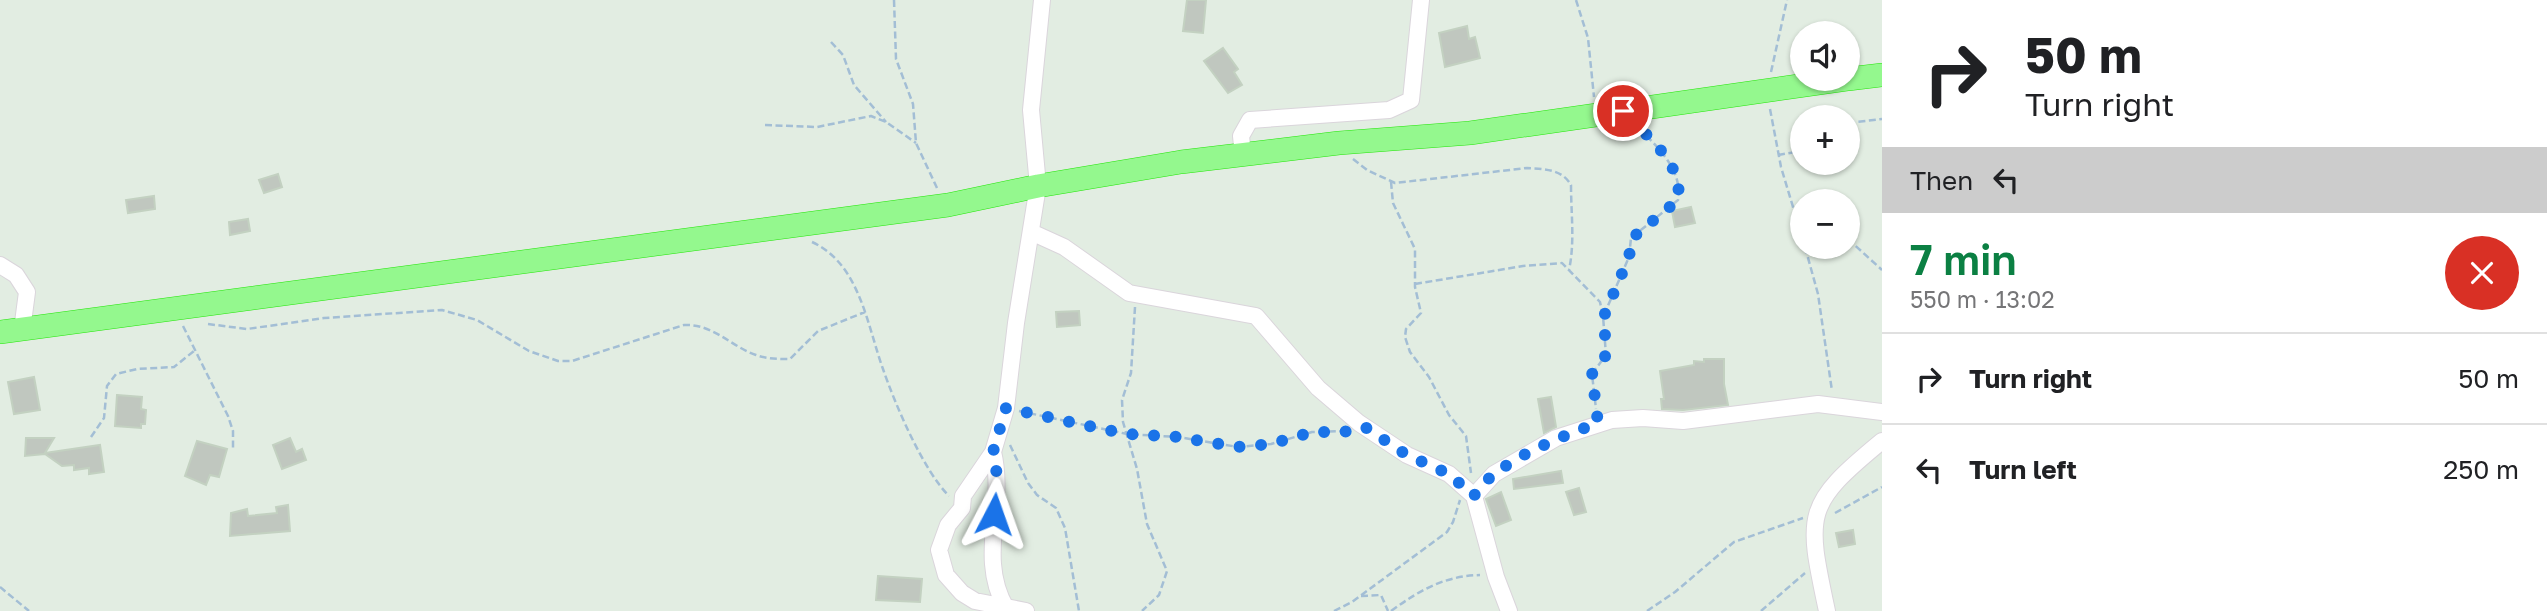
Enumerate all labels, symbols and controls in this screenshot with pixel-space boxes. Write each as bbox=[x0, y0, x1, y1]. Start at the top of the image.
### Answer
map controls bbox=[1790, 21, 1860, 259]
button: sound bbox=[1790, 21, 1860, 91]
text: 50 m bbox=[2025, 25, 2142, 84]
icon: right bbox=[1910, 28, 2001, 119]
pin bbox=[1593, 81, 1653, 141]
text: Turn right bbox=[2025, 85, 2174, 123]
icon: arrive bbox=[1604, 92, 1642, 130]
button: + bbox=[1790, 105, 1860, 175]
icon: left bbox=[1987, 161, 2025, 199]
text: Then bbox=[1910, 165, 1973, 196]
button: − bbox=[1790, 189, 1860, 259]
text: 7 min bbox=[1910, 234, 2017, 284]
button: close bbox=[2445, 236, 2519, 310]
text: 550 m · 13:02 bbox=[1910, 285, 2055, 313]
icon: right bbox=[1910, 360, 1948, 398]
text: Turn right bbox=[1969, 363, 2092, 394]
text: 50 m bbox=[2458, 363, 2519, 394]
icon: left bbox=[1910, 451, 1948, 489]
text: Turn left bbox=[1969, 454, 2077, 485]
text: 250 m bbox=[2443, 454, 2519, 485]
position arrow bbox=[957, 477, 1031, 551]

